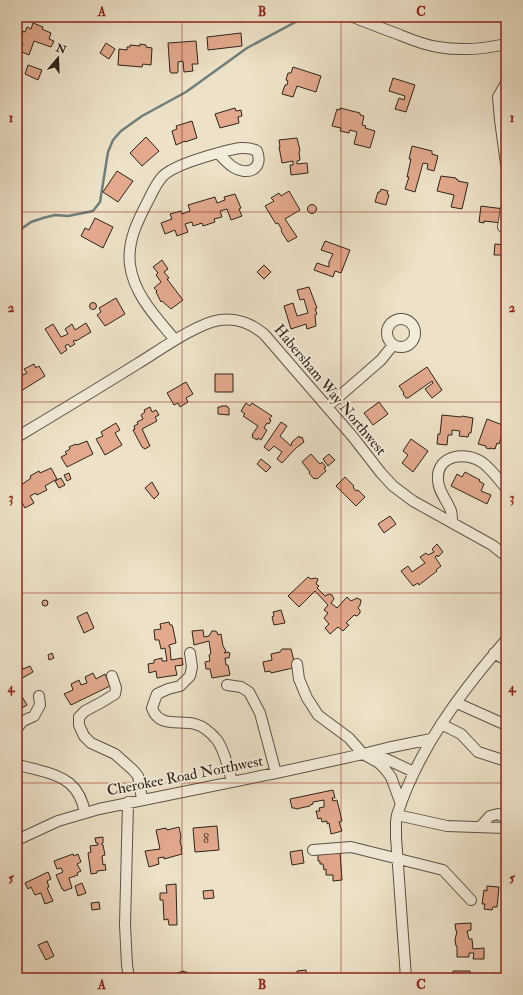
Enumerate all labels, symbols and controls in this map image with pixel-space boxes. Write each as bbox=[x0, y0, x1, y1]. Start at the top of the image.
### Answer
text: A bbox=[97, 4, 107, 20]
text: B bbox=[258, 4, 266, 20]
text: C bbox=[416, 4, 426, 20]
north arrow bbox=[38, 38, 78, 78]
text: N bbox=[53, 41, 69, 57]
text: 1 bbox=[9, 110, 14, 126]
text: 1 bbox=[510, 110, 515, 126]
text: 2 bbox=[8, 300, 15, 316]
text: 2 bbox=[509, 300, 516, 316]
street label: Habersham Way Northwest bbox=[270, 321, 390, 459]
text: 3 bbox=[9, 490, 14, 506]
text: 3 bbox=[510, 490, 515, 506]
text: 4 bbox=[6, 680, 15, 696]
text: 4 bbox=[507, 680, 516, 696]
street label: Cherokee Road Northwest bbox=[105, 751, 265, 800]
house number: 8 bbox=[203, 831, 209, 847]
text: 5 bbox=[8, 870, 14, 886]
text: 5 bbox=[509, 870, 515, 886]
text: A bbox=[97, 977, 107, 993]
text: B bbox=[258, 977, 266, 993]
text: C bbox=[416, 977, 426, 993]

